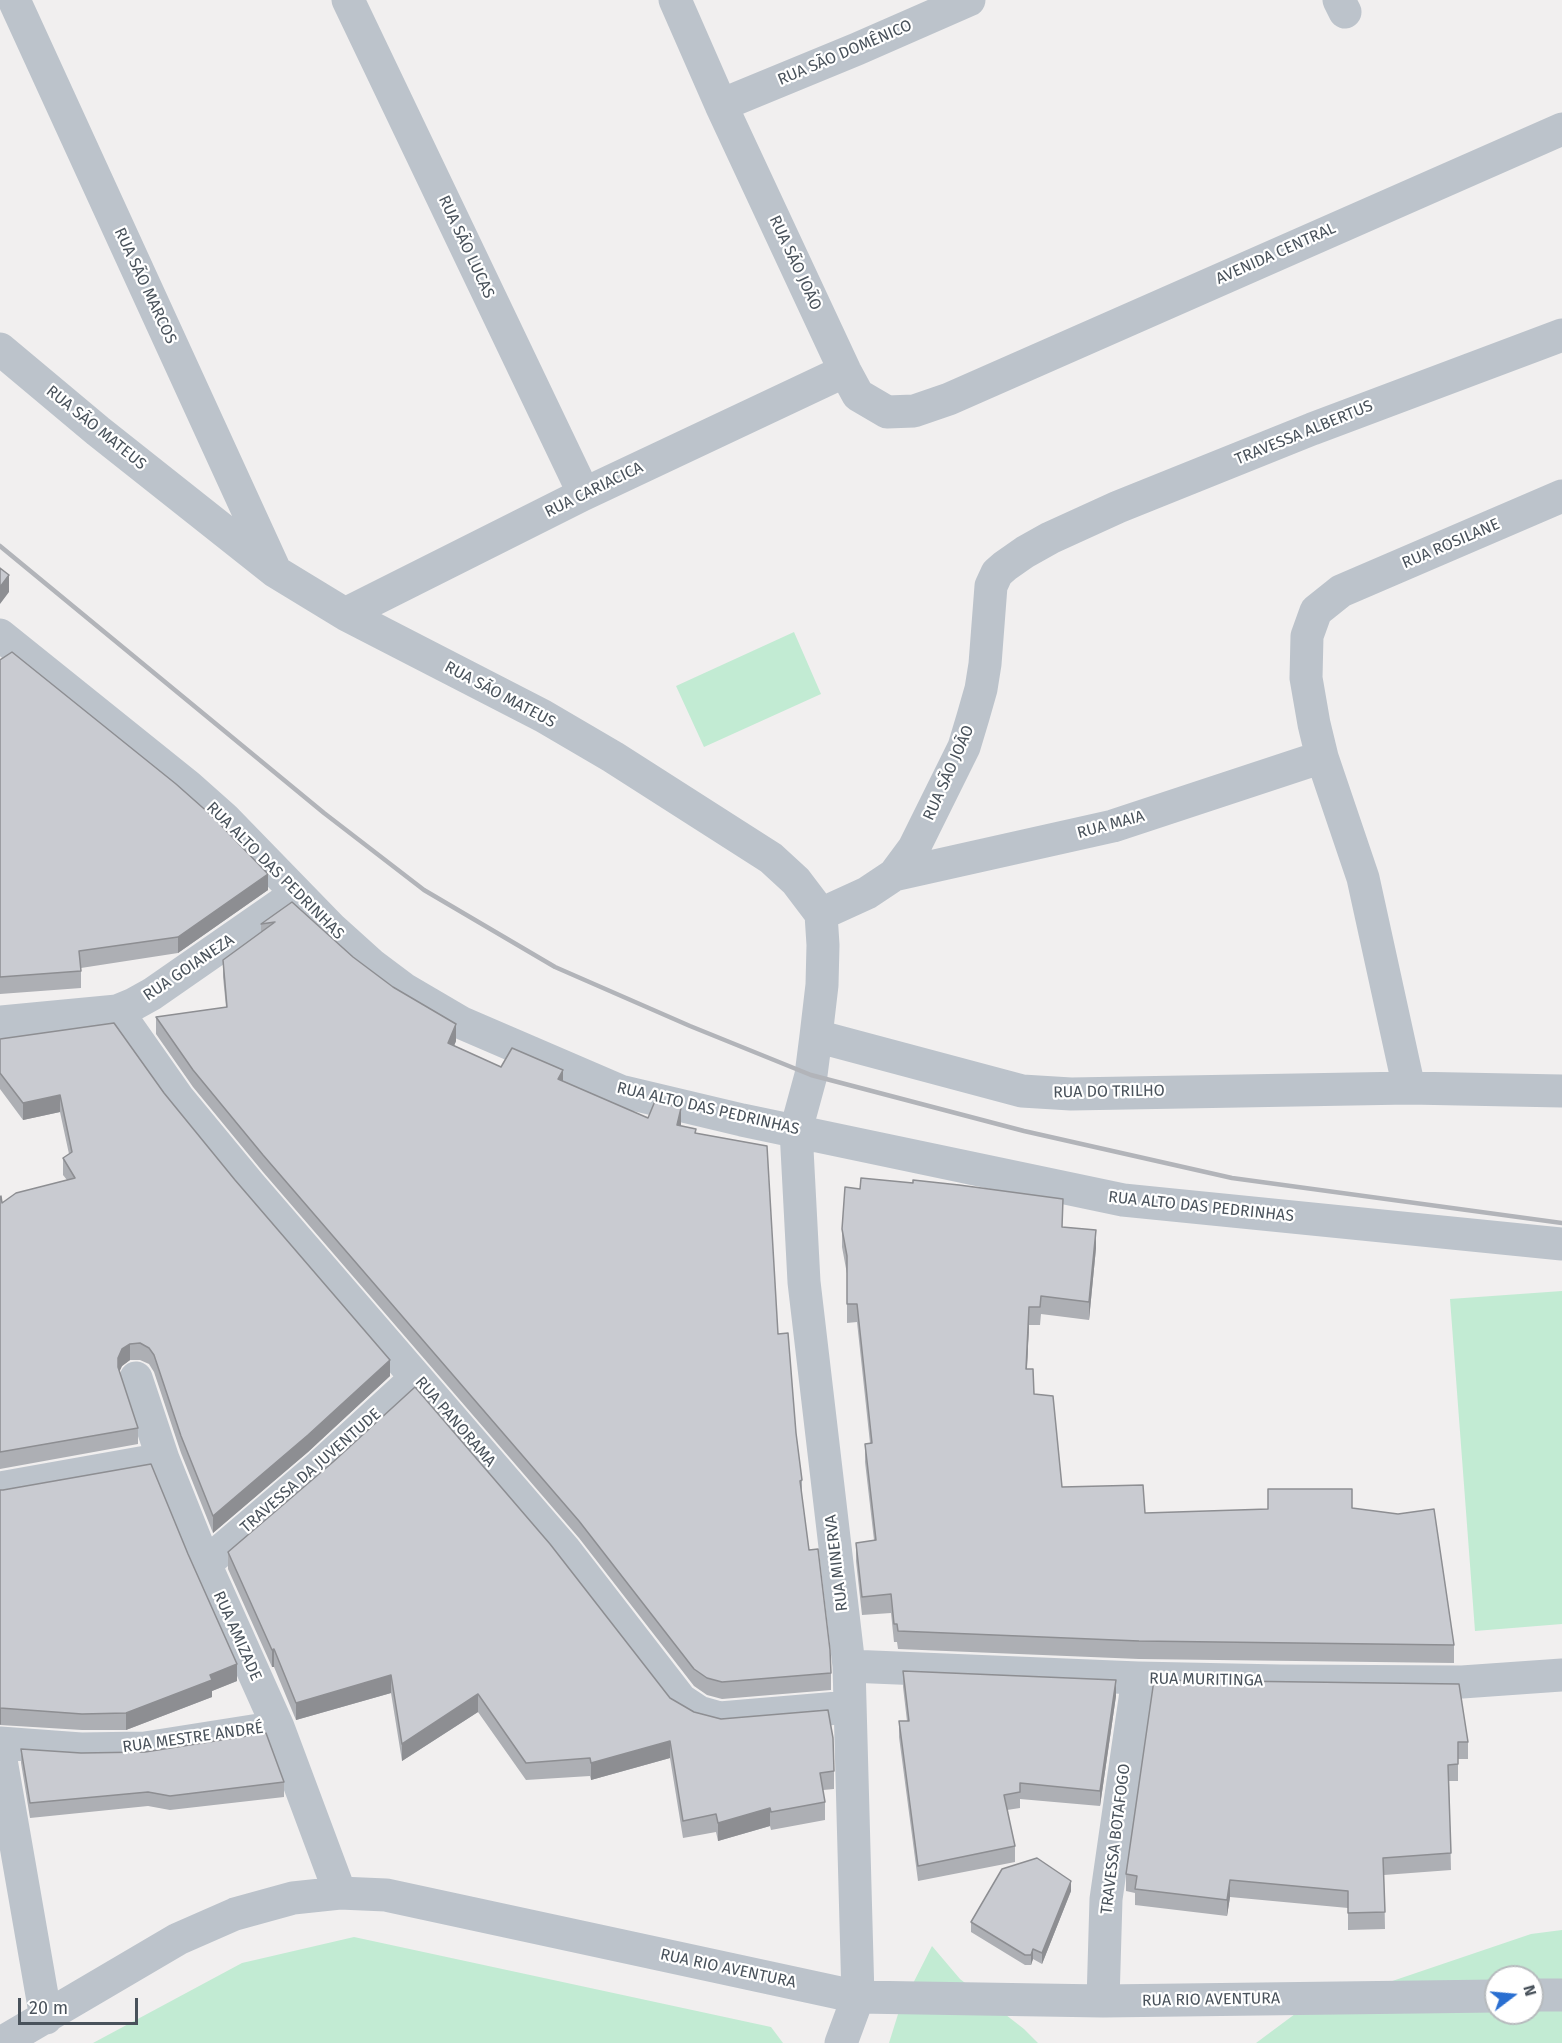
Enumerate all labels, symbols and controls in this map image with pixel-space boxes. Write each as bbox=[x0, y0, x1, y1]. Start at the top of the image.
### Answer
street label: RUA SÃO DOMÊNICO bbox=[775, 16, 915, 90]
street label: RUA SÃO LUCAS bbox=[434, 192, 498, 302]
street label: RUA SÃO JOÃO bbox=[765, 213, 825, 313]
street label: AVENIDA CENTRAL bbox=[1213, 219, 1339, 289]
street label: RUA SÃO MARCOS bbox=[110, 225, 180, 347]
street label: RUA SÃO MATEUS bbox=[42, 382, 150, 474]
street label: TRAVESSA ALBERTUS bbox=[1232, 397, 1376, 469]
street label: RUA CARIACICA bbox=[542, 458, 646, 522]
street label: RUA ROSILANE bbox=[1399, 515, 1503, 573]
street label: RUA SÃO MATEUS bbox=[441, 658, 559, 732]
street label: RUA SÃO JOÃO bbox=[919, 722, 979, 824]
street label: RUA ALTO DAS PEDRINHAS bbox=[202, 798, 348, 944]
street label: RUA MAIA bbox=[1075, 807, 1147, 843]
street label: RUA GOIANEZA bbox=[140, 931, 238, 1005]
street label: RUA ALTO DAS PEDRINHAS bbox=[615, 1079, 801, 1139]
street label: RUA DO TRILHO bbox=[1053, 1081, 1165, 1103]
street label: RUA ALTO DAS PEDRINHAS bbox=[1107, 1188, 1295, 1226]
street label: RUA PANORAMA bbox=[411, 1373, 499, 1471]
street label: TRAVESSA DA JUVENTUDE bbox=[237, 1405, 385, 1537]
street label: RUA MINERVA bbox=[822, 1513, 852, 1613]
street label: RUA AMIZADE bbox=[209, 1588, 265, 1684]
street label: RUA MURITINGA bbox=[1149, 1669, 1263, 1691]
street label: RUA MESTRE ANDRÉ bbox=[121, 1719, 265, 1757]
street label: TRAVESSA BOTAFOGO bbox=[1097, 1763, 1135, 1915]
street label: RUA RIO AVENTURA bbox=[658, 1945, 798, 1993]
north arrow bbox=[1484, 1965, 1544, 2025]
text: N bbox=[1519, 1983, 1540, 1998]
scale bar bbox=[21, 1986, 141, 2024]
street label: RUA RIO AVENTURA bbox=[1142, 1989, 1280, 2011]
text: 20 m bbox=[29, 1997, 68, 2019]

